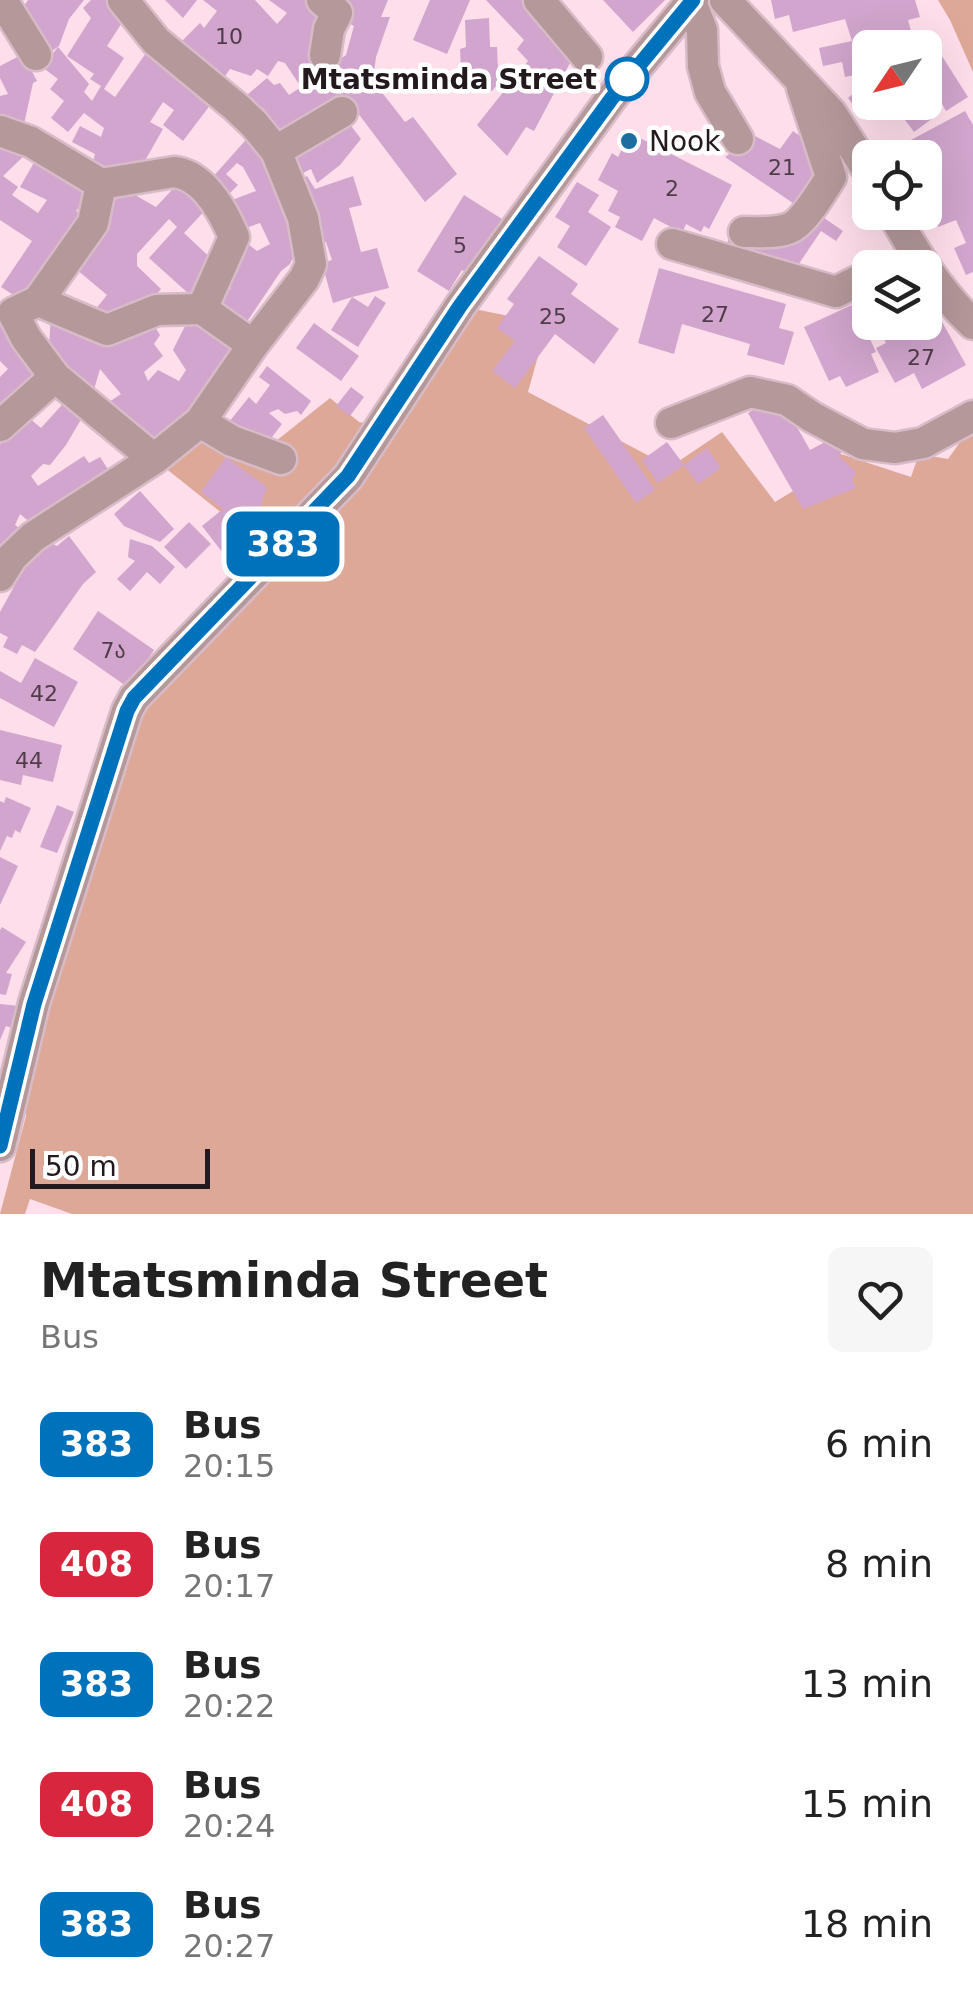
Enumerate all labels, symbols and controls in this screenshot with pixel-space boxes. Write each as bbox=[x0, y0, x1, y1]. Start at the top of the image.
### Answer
house number: 10 bbox=[215, 24, 243, 49]
north arrow bbox=[852, 30, 942, 120]
map controls bbox=[852, 30, 942, 340]
marker: Mtatsminda Street bbox=[606, 58, 648, 100]
place label: Mtatsminda Street bbox=[301, 63, 597, 96]
place label: Nook bbox=[649, 125, 721, 158]
marker: Nook bbox=[618, 130, 640, 152]
button: locate bbox=[852, 140, 942, 230]
house number: 21 bbox=[768, 155, 796, 180]
house number: 2 bbox=[665, 176, 679, 201]
house number: 5 bbox=[453, 233, 467, 258]
button: layers bbox=[852, 250, 942, 340]
house number: 27 bbox=[701, 302, 729, 327]
house number: 25 bbox=[539, 304, 567, 329]
house number: 27 bbox=[907, 345, 935, 370]
line badge: 383 bbox=[226, 512, 340, 576]
text: 383 bbox=[246, 524, 320, 564]
house number: 7ა bbox=[100, 638, 126, 663]
house number: 42 bbox=[30, 681, 58, 706]
house number: 44 bbox=[15, 748, 43, 773]
scale bar bbox=[30, 1144, 210, 1188]
text: 50 m bbox=[45, 1150, 117, 1183]
button: heart bbox=[828, 1247, 933, 1352]
text: Mtatsminda Street bbox=[40, 1252, 548, 1308]
text: Bus bbox=[40, 1318, 99, 1356]
text: Bus bbox=[183, 1403, 262, 1447]
text: 6 min bbox=[825, 1422, 933, 1466]
text: 383 bbox=[60, 1424, 133, 1464]
text: 20:15 bbox=[183, 1447, 275, 1485]
text: Bus bbox=[183, 1523, 262, 1567]
text: 8 min bbox=[825, 1542, 933, 1586]
text: 408 bbox=[60, 1544, 133, 1584]
text: 20:17 bbox=[183, 1567, 275, 1605]
text: Bus bbox=[183, 1643, 262, 1687]
text: 13 min bbox=[801, 1662, 933, 1706]
text: 383 bbox=[60, 1664, 133, 1704]
text: 20:22 bbox=[183, 1687, 275, 1725]
text: Bus bbox=[183, 1763, 262, 1807]
text: 15 min bbox=[801, 1782, 933, 1826]
text: 408 bbox=[60, 1784, 133, 1824]
text: 20:24 bbox=[183, 1807, 275, 1845]
text: Bus bbox=[183, 1883, 262, 1927]
text: 18 min bbox=[801, 1902, 933, 1946]
text: 383 bbox=[60, 1904, 133, 1944]
text: 20:27 bbox=[183, 1927, 275, 1965]

